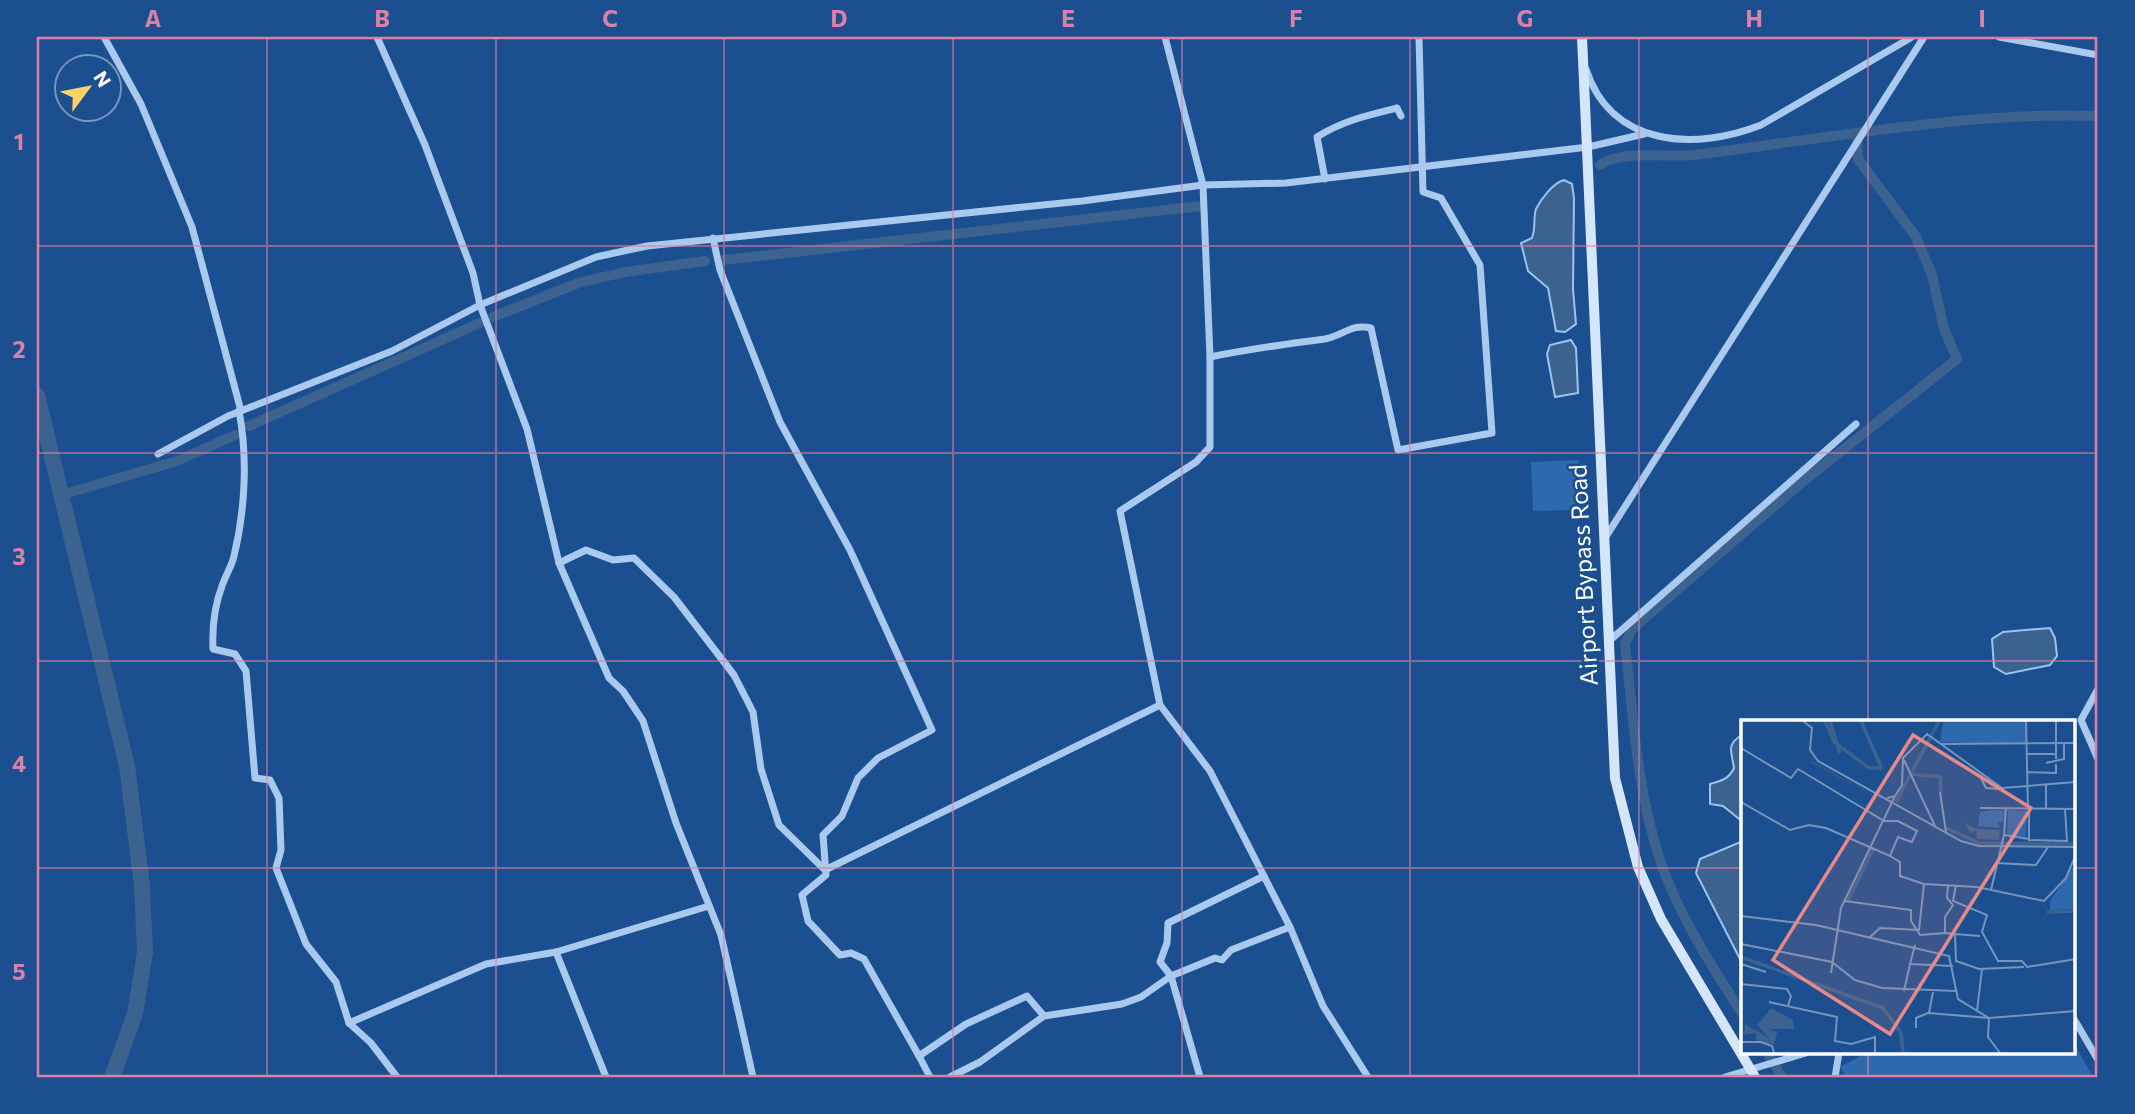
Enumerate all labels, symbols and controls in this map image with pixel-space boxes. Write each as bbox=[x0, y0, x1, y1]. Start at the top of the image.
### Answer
text: A bbox=[145, 4, 162, 32]
text: B bbox=[374, 4, 390, 32]
text: C bbox=[602, 4, 618, 32]
text: D bbox=[831, 4, 848, 32]
text: E bbox=[1061, 4, 1075, 32]
text: F bbox=[1289, 4, 1303, 32]
text: G bbox=[1517, 4, 1533, 32]
text: H bbox=[1745, 4, 1763, 32]
text: I bbox=[1978, 4, 1986, 32]
north arrow bbox=[52, 52, 122, 122]
text: N bbox=[89, 67, 116, 91]
text: 1 bbox=[14, 127, 24, 155]
text: 2 bbox=[12, 335, 26, 363]
street label: Airport Bypass Road bbox=[1562, 464, 1603, 687]
text: 3 bbox=[12, 542, 26, 570]
inset map bbox=[1741, 720, 2076, 1054]
text: 4 bbox=[12, 749, 26, 777]
text: 5 bbox=[12, 957, 26, 985]

